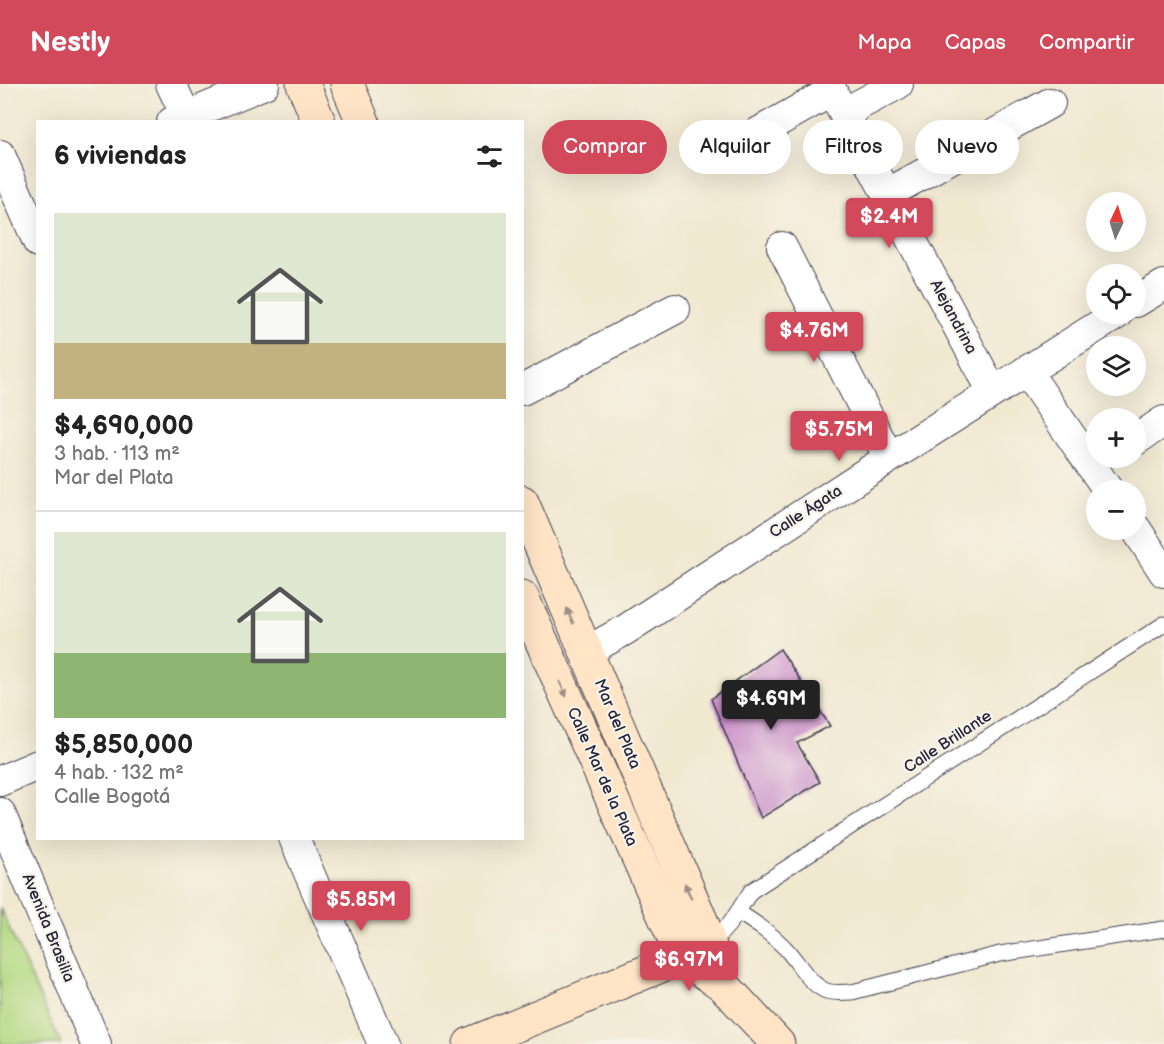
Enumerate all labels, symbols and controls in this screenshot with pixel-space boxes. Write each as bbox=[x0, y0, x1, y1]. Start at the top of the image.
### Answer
text: Nestly bbox=[30, 26, 110, 59]
text: Mapa bbox=[858, 30, 912, 55]
text: Capas bbox=[945, 30, 1006, 55]
text: Compartir bbox=[1039, 30, 1134, 55]
chip: Comprar bbox=[542, 120, 667, 174]
chip: Alquilar bbox=[679, 120, 791, 174]
chip: Filtros bbox=[803, 120, 903, 174]
chip: Nuevo bbox=[915, 120, 1019, 174]
icon: filters bbox=[473, 140, 506, 173]
text: 6 viviendas bbox=[54, 141, 187, 172]
north arrow bbox=[1086, 192, 1146, 252]
map controls bbox=[1086, 192, 1146, 540]
pin: $2.4M bbox=[847, 198, 931, 249]
text: $2.4M bbox=[860, 205, 918, 229]
icon: home bbox=[226, 252, 334, 360]
button: locate bbox=[1086, 264, 1146, 324]
street label: Alejandrina bbox=[926, 277, 980, 357]
pin: $4.76M bbox=[765, 312, 863, 363]
text: $4.76M bbox=[779, 319, 849, 343]
button: layers bbox=[1086, 336, 1146, 396]
button: + bbox=[1086, 408, 1146, 468]
text: $4,690,000 bbox=[54, 411, 194, 442]
pin: $5.75M bbox=[790, 411, 888, 462]
text: $5.75M bbox=[805, 418, 873, 442]
text: 3 hab. · 113 m² bbox=[54, 442, 180, 466]
text: Mar del Plata bbox=[54, 466, 173, 490]
street label: Calle Ágata bbox=[765, 480, 846, 542]
button: − bbox=[1086, 480, 1146, 540]
icon: home bbox=[226, 571, 334, 679]
one-way arrow bbox=[565, 606, 575, 624]
street label: Mar del Plata bbox=[590, 676, 644, 772]
one-way arrow bbox=[558, 680, 568, 698]
pin: $4.69M bbox=[722, 680, 820, 731]
text: $4.69M bbox=[736, 687, 806, 711]
street label: Calle Mar de la Plata bbox=[563, 705, 641, 849]
street label: Calle Brillante bbox=[901, 706, 996, 777]
text: $5,850,000 bbox=[54, 730, 193, 761]
text: 4 hab. · 132 m² bbox=[54, 761, 184, 785]
text: Calle Bogotá bbox=[54, 785, 170, 809]
street label: Avenida Brasilia bbox=[18, 871, 78, 985]
pin: $5.85M bbox=[312, 881, 410, 932]
one-way arrow bbox=[684, 883, 693, 900]
text: $5.85M bbox=[326, 888, 396, 912]
pin: $6.97M bbox=[640, 941, 738, 992]
text: $6.97M bbox=[654, 948, 724, 972]

